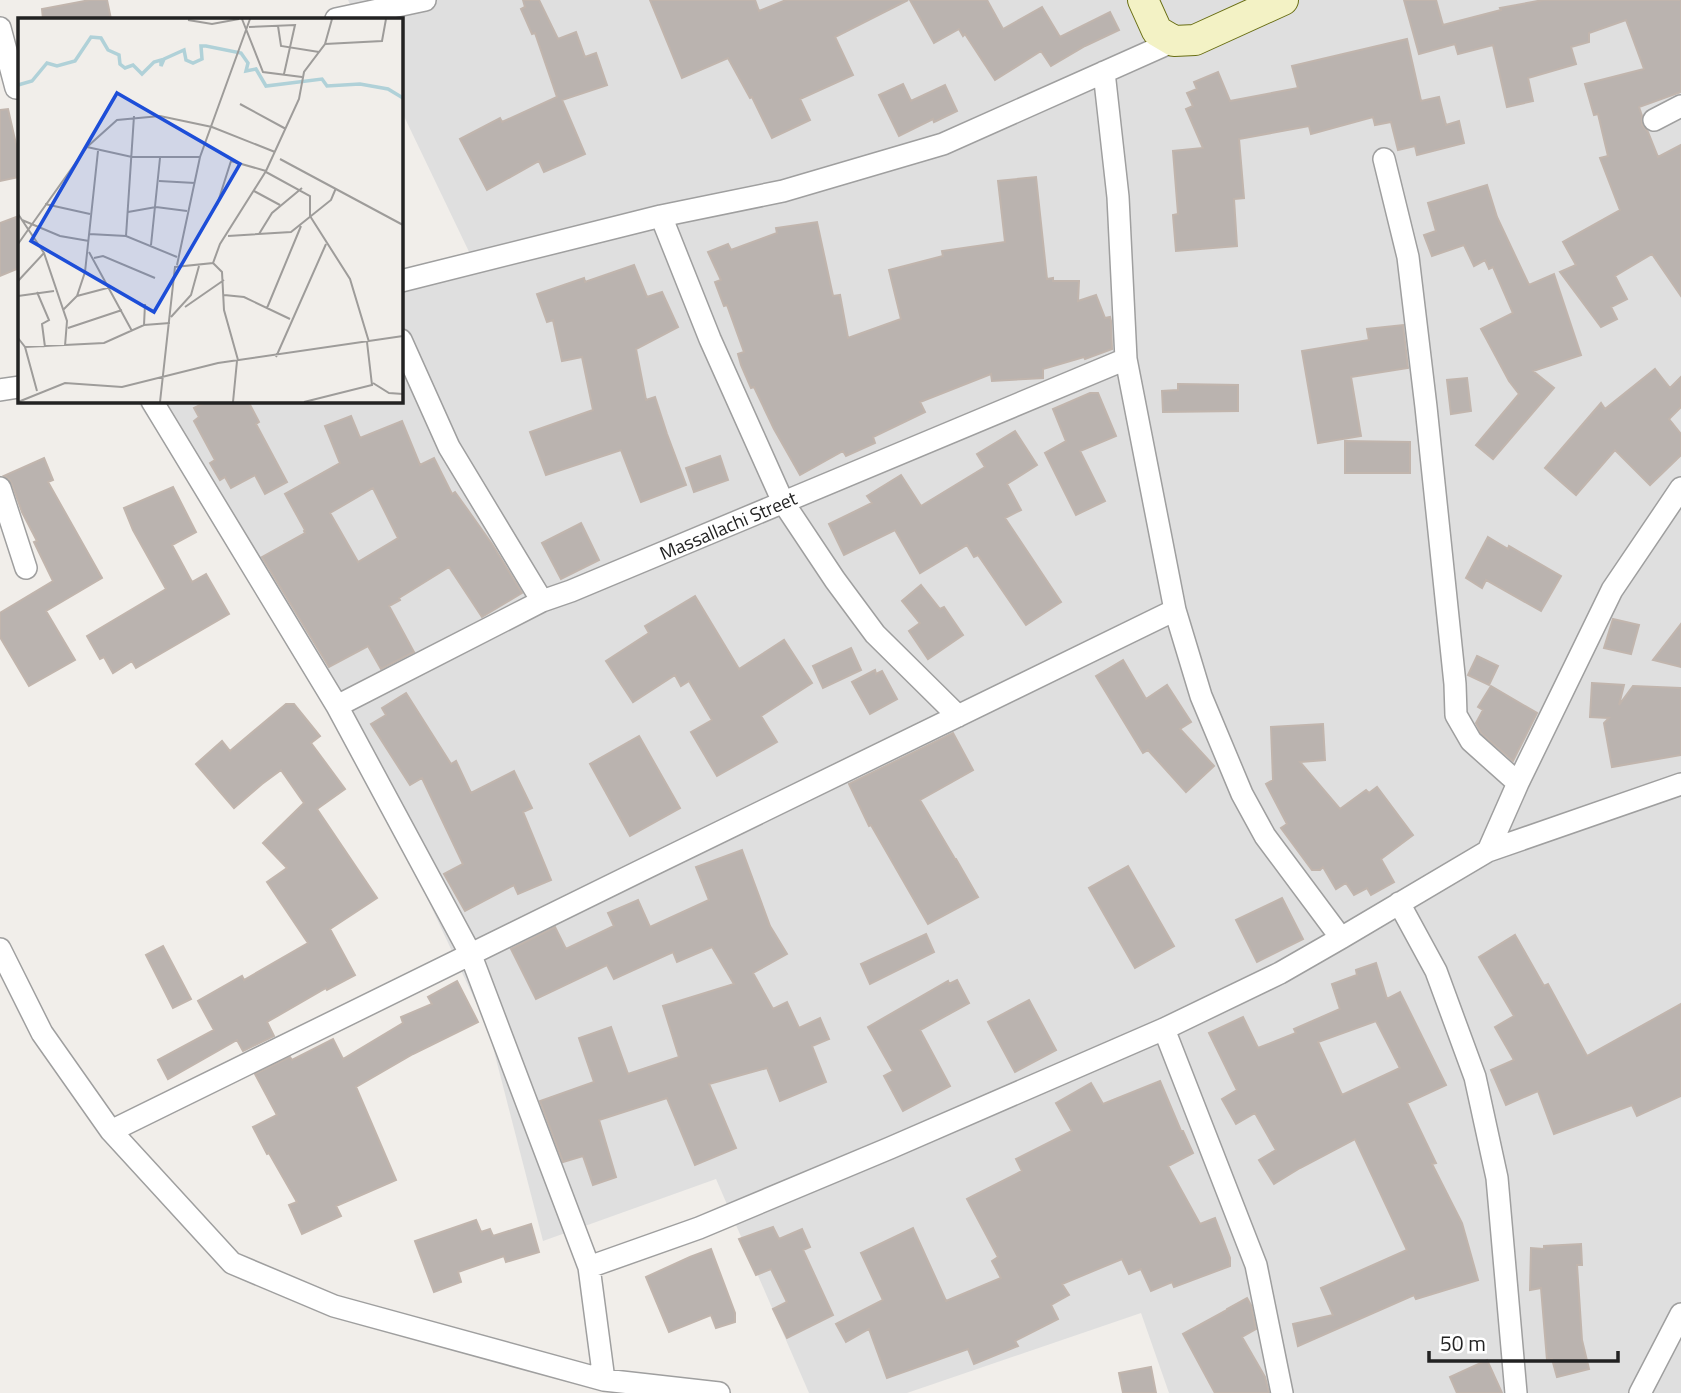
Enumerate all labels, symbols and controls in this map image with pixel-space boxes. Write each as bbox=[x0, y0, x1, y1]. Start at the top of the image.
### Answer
inset map bbox=[18, 18, 402, 402]
street label: Massallachi Street bbox=[655, 483, 802, 567]
scale bar bbox=[1429, 1320, 1618, 1364]
text: 50 m bbox=[1440, 1327, 1486, 1359]

